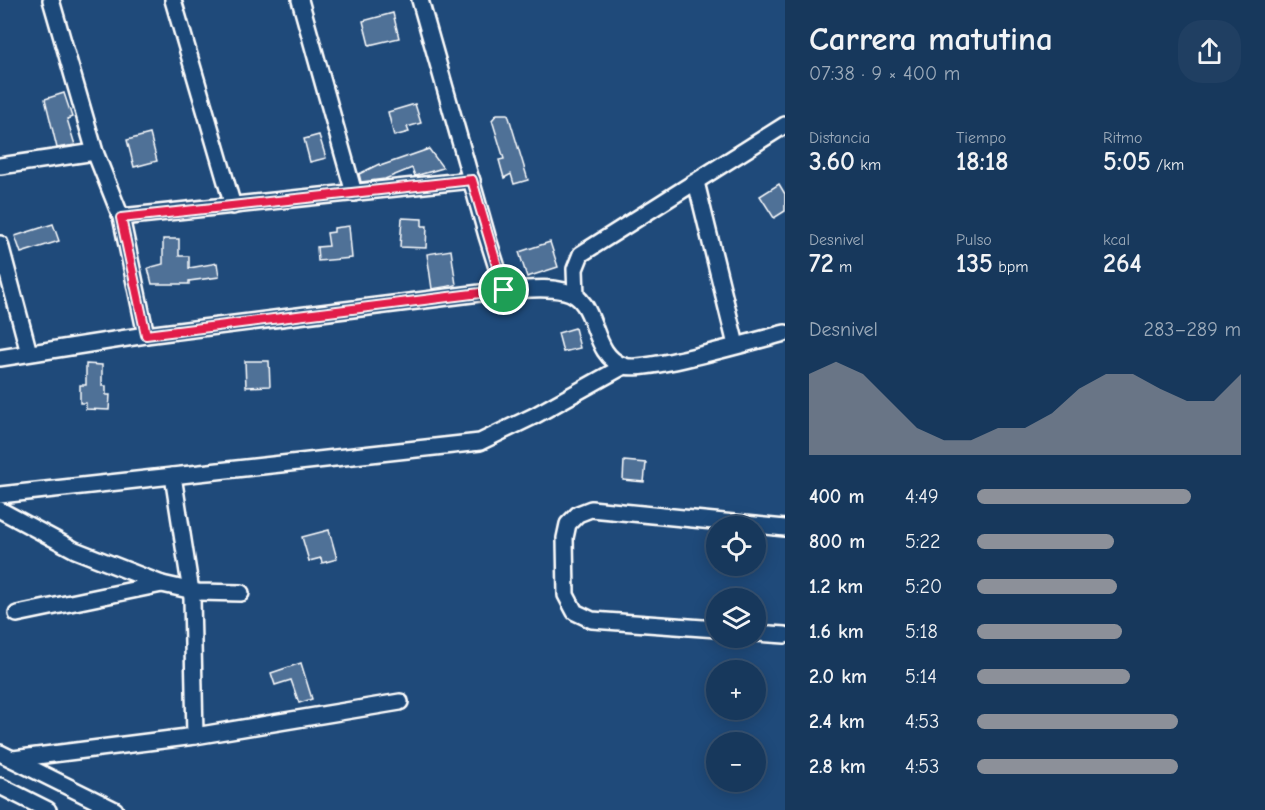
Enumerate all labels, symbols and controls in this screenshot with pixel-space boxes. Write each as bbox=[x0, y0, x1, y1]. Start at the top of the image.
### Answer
text: Carrera matutina bbox=[809, 20, 1053, 58]
button: share bbox=[1178, 20, 1241, 83]
text: 07:38 · 9 × 400 m bbox=[809, 62, 960, 85]
text: Distancia bbox=[809, 129, 870, 147]
text: Tiempo bbox=[956, 129, 1006, 147]
text: Ritmo bbox=[1103, 129, 1142, 147]
text: 3.60 bbox=[809, 147, 855, 177]
text: 18:18 bbox=[956, 147, 1008, 177]
text: 5:05 bbox=[1103, 147, 1151, 177]
text: km bbox=[855, 156, 881, 174]
text: /km bbox=[1151, 156, 1184, 174]
text: Desnivel bbox=[809, 231, 864, 249]
text: Pulso bbox=[956, 231, 992, 249]
text: kcal bbox=[1103, 231, 1130, 249]
text: 72 bbox=[809, 249, 834, 279]
text: 135 bbox=[956, 249, 993, 279]
text: 264 bbox=[1103, 249, 1142, 279]
text: m bbox=[834, 258, 852, 276]
text: bpm bbox=[993, 258, 1028, 276]
pin bbox=[478, 264, 529, 315]
icon: arrive bbox=[487, 273, 520, 306]
text: Desnivel bbox=[809, 318, 878, 341]
text: 283–289 m bbox=[1144, 318, 1241, 341]
text: 400 m bbox=[809, 485, 864, 508]
text: 4:49 bbox=[905, 485, 939, 508]
map controls bbox=[706, 516, 766, 792]
button: locate bbox=[706, 516, 766, 576]
text: 800 m bbox=[809, 530, 865, 553]
text: 5:22 bbox=[905, 530, 940, 553]
text: 1.2 km bbox=[809, 575, 863, 598]
text: 5:20 bbox=[905, 575, 942, 598]
button: layers bbox=[706, 588, 766, 648]
text: 1.6 km bbox=[809, 620, 864, 643]
text: 5:18 bbox=[905, 620, 938, 643]
button: + bbox=[706, 660, 766, 720]
text: 2.0 km bbox=[809, 665, 867, 688]
text: 5:14 bbox=[905, 665, 937, 688]
text: 2.4 km bbox=[809, 710, 865, 733]
text: 4:53 bbox=[905, 710, 939, 733]
button: − bbox=[706, 732, 766, 792]
text: 2.8 km bbox=[809, 755, 866, 778]
text: 4:53 bbox=[905, 755, 939, 778]

